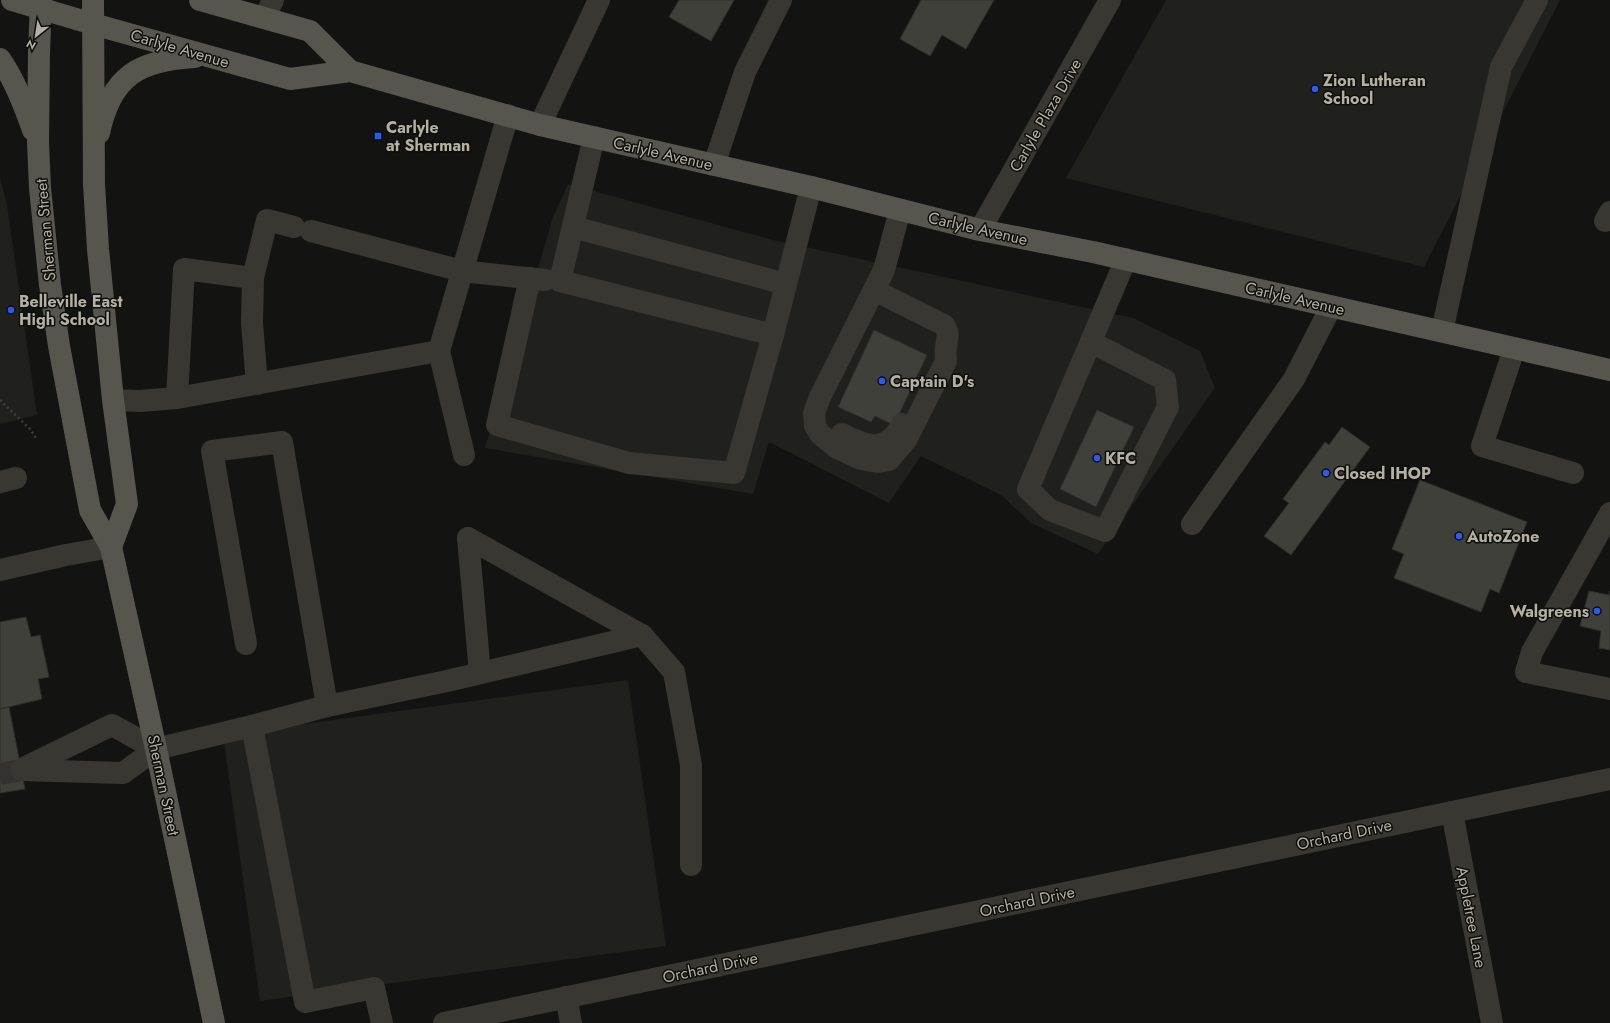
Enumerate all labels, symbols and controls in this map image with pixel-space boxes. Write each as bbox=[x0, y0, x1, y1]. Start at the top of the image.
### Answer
north arrow bbox=[16, 16, 56, 56]
street label: Carlyle Avenue bbox=[128, 23, 232, 74]
text: N bbox=[23, 36, 39, 54]
street label: Carlyle Plaza Drive bbox=[1004, 54, 1087, 176]
place label: Zion Lutheran School bbox=[1323, 69, 1426, 110]
marker: Zion Lutheran School bbox=[1310, 84, 1320, 94]
place label: Carlyle at Sherman bbox=[386, 116, 470, 157]
marker: Carlyle at Sherman bbox=[373, 131, 383, 141]
street label: Carlyle Avenue bbox=[611, 131, 715, 176]
street label: Sherman Street bbox=[30, 178, 61, 282]
street label: Carlyle Avenue bbox=[926, 206, 1030, 251]
street label: Carlyle Avenue bbox=[1243, 276, 1347, 321]
place label: Belleville East High School bbox=[19, 290, 123, 331]
marker: Belleville East High School bbox=[6, 305, 16, 315]
place label: Captain D's bbox=[890, 370, 974, 393]
marker: Captain D's bbox=[877, 376, 887, 386]
place label: KFC bbox=[1105, 447, 1136, 470]
marker: KFC bbox=[1092, 453, 1102, 463]
place label: Closed IHOP bbox=[1334, 462, 1431, 485]
marker: Closed IHOP bbox=[1321, 468, 1331, 478]
place label: AutoZone bbox=[1466, 525, 1539, 548]
marker: AutoZone bbox=[1454, 531, 1464, 541]
place label: Walgreens bbox=[1510, 600, 1589, 623]
marker: Walgreens bbox=[1592, 606, 1602, 616]
street label: Sherman Street bbox=[142, 733, 185, 838]
street label: Orchard Drive bbox=[1294, 813, 1394, 856]
street label: Appletree Lane bbox=[1450, 865, 1493, 970]
street label: Orchard Drive bbox=[977, 880, 1077, 923]
street label: Orchard Drive bbox=[660, 946, 760, 989]

